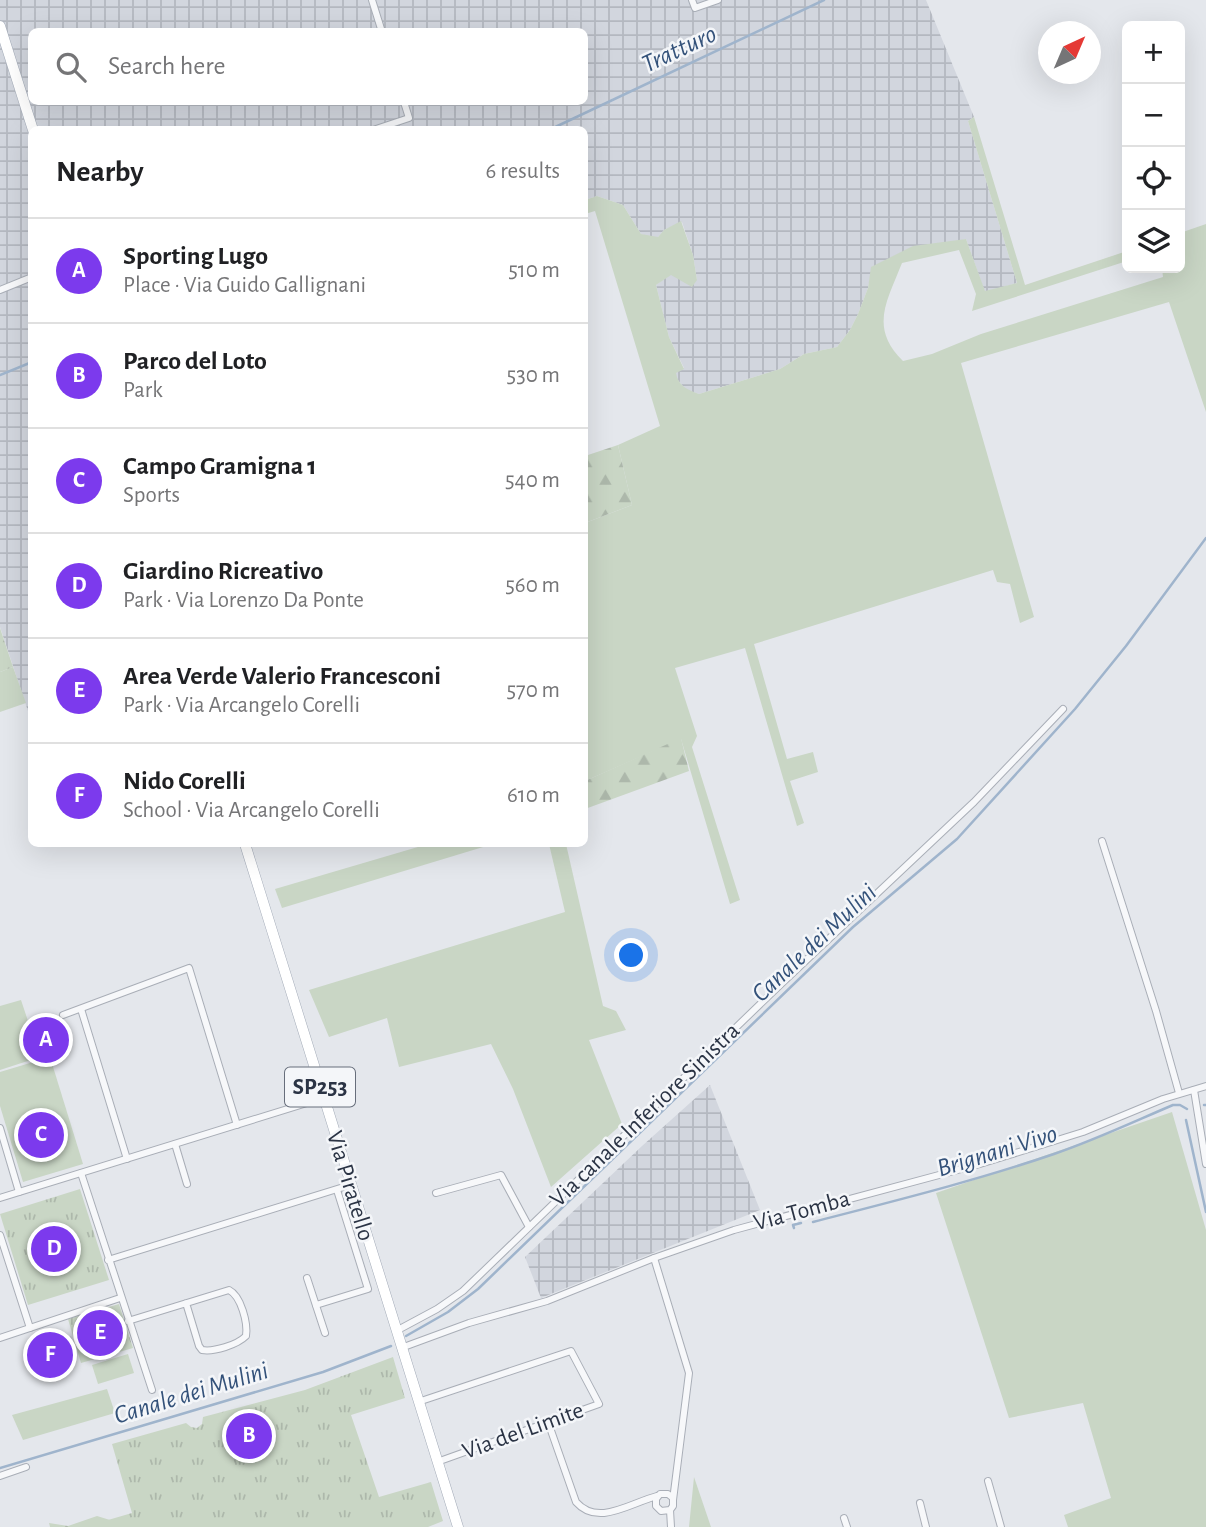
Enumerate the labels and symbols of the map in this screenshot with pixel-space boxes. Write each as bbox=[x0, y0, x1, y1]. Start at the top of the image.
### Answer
water label: Tratturo bbox=[638, 21, 720, 77]
north arrow bbox=[1038, 21, 1101, 84]
water label: Canale dei Mulini bbox=[747, 879, 881, 1007]
your location bbox=[614, 938, 648, 972]
pin: A bbox=[23, 1014, 69, 1066]
street label: Via canale Inferiore Sinistra bbox=[546, 1018, 744, 1212]
road number: SP253 bbox=[285, 1068, 355, 1106]
pin: C bbox=[18, 1109, 64, 1161]
water label: Brignani Vivo bbox=[934, 1120, 1060, 1182]
street label: Via Piratello bbox=[322, 1128, 378, 1244]
street label: Via Tomba bbox=[751, 1187, 853, 1235]
pin: D bbox=[31, 1223, 77, 1275]
pin: E bbox=[77, 1307, 123, 1359]
pin: F bbox=[27, 1329, 73, 1381]
water label: Canale dei Mulini bbox=[111, 1357, 271, 1429]
street label: Via del Limite bbox=[459, 1398, 587, 1464]
pin: B bbox=[226, 1410, 272, 1462]

